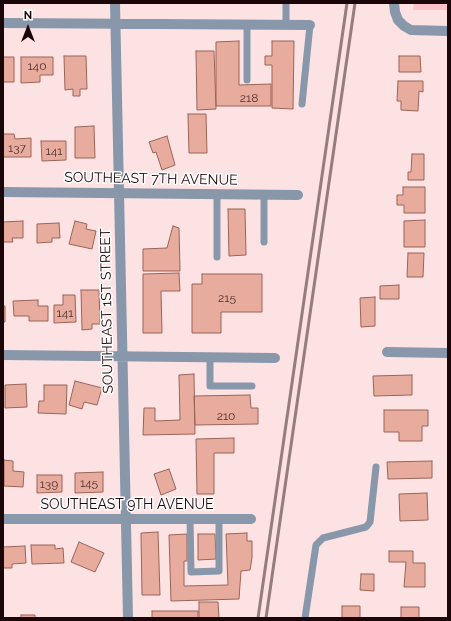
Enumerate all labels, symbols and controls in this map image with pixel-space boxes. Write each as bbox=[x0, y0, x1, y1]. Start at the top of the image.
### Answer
north arrow bbox=[8, 8, 48, 48]
text: N bbox=[24, 9, 32, 22]
house number: 140 bbox=[27, 59, 47, 73]
house number: 218 bbox=[240, 91, 258, 105]
house number: 137 bbox=[8, 141, 26, 155]
house number: 141 bbox=[46, 144, 62, 158]
street label: SOUTHEAST 7TH AVENUE bbox=[64, 169, 238, 189]
street label: SOUTHEAST 1ST STREET bbox=[97, 228, 117, 394]
house number: 215 bbox=[218, 291, 236, 305]
house number: 141 bbox=[57, 306, 73, 320]
house number: 210 bbox=[217, 409, 235, 423]
house number: 145 bbox=[80, 476, 98, 490]
house number: 139 bbox=[40, 477, 58, 491]
street label: SOUTHEAST 9TH AVENUE bbox=[40, 497, 214, 513]

